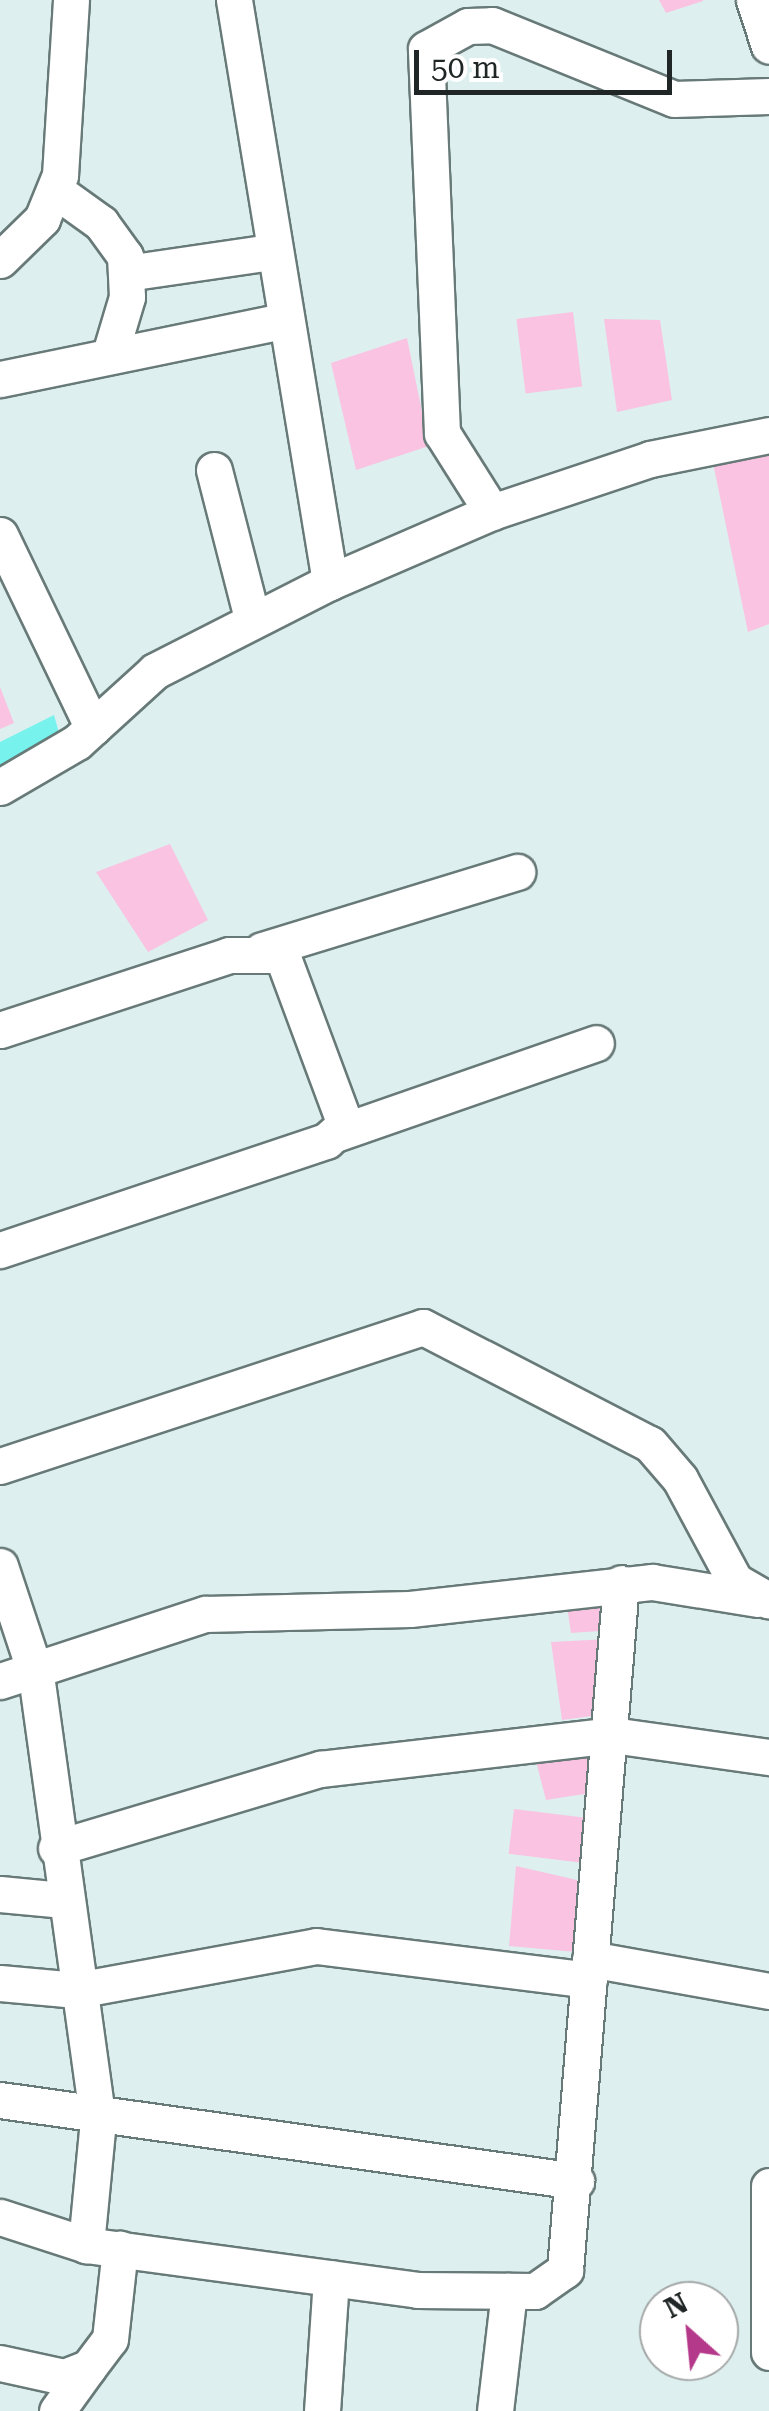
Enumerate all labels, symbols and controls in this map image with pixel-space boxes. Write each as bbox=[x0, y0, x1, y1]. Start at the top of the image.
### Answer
scale bar bbox=[419, 30, 676, 92]
text: 50 m bbox=[431, 50, 500, 85]
north arrow bbox=[639, 2281, 739, 2381]
text: N bbox=[659, 2286, 693, 2325]

